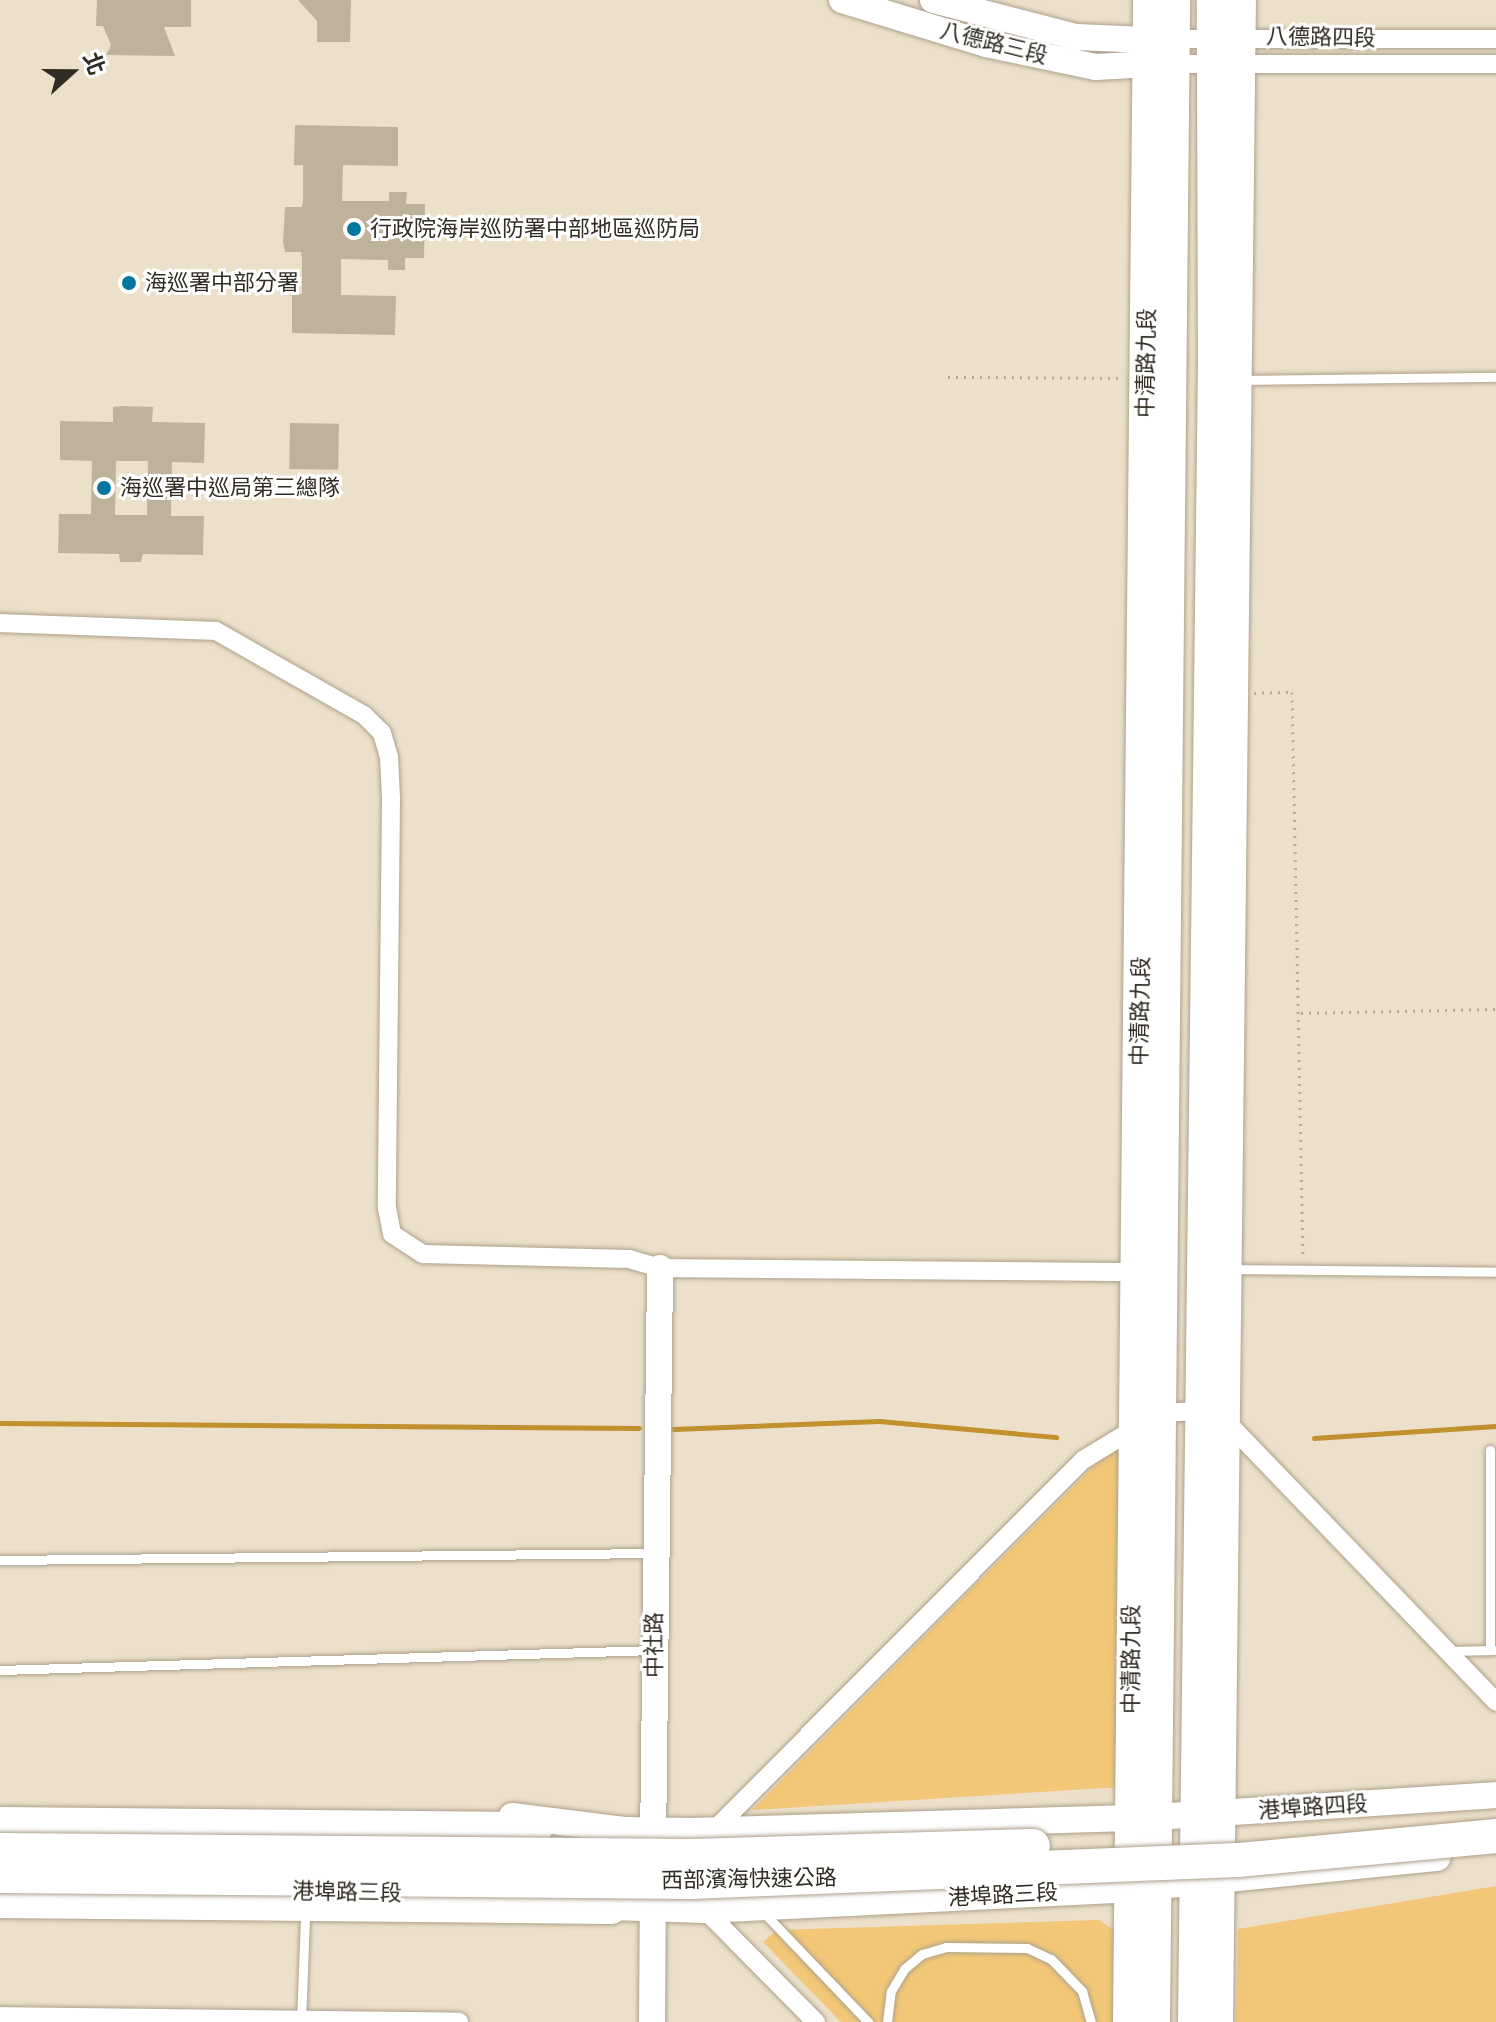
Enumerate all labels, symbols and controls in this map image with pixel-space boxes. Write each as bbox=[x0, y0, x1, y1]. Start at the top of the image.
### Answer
street label: 八德路三段 bbox=[937, 17, 1051, 69]
street label: 八德路四段 bbox=[1266, 23, 1376, 51]
north arrow bbox=[32, 32, 112, 112]
text: 北 bbox=[77, 48, 111, 79]
place label: 行政院海岸巡防署中部地區巡防局 bbox=[370, 216, 700, 242]
marker: 行政院海岸巡防署中部地區巡防局 bbox=[345, 220, 363, 238]
place label: 海巡署中部分署 bbox=[145, 270, 299, 296]
marker: 海巡署中部分署 bbox=[120, 274, 138, 292]
street label: 中清路九段 bbox=[1132, 308, 1160, 418]
place label: 海巡署中巡局第三總隊 bbox=[120, 475, 340, 501]
marker: 海巡署中巡局第三總隊 bbox=[95, 479, 113, 497]
street label: 中清路九段 bbox=[1126, 956, 1154, 1066]
street label: 中清路九段 bbox=[1118, 1604, 1144, 1714]
street label: 中社路 bbox=[641, 1612, 667, 1678]
street label: 港埠路四段 bbox=[1257, 1790, 1369, 1824]
street label: 西部濱海快速公路 bbox=[661, 1864, 837, 1894]
street label: 港埠路三段 bbox=[292, 1878, 402, 1906]
street label: 港埠路三段 bbox=[947, 1879, 1059, 1911]

